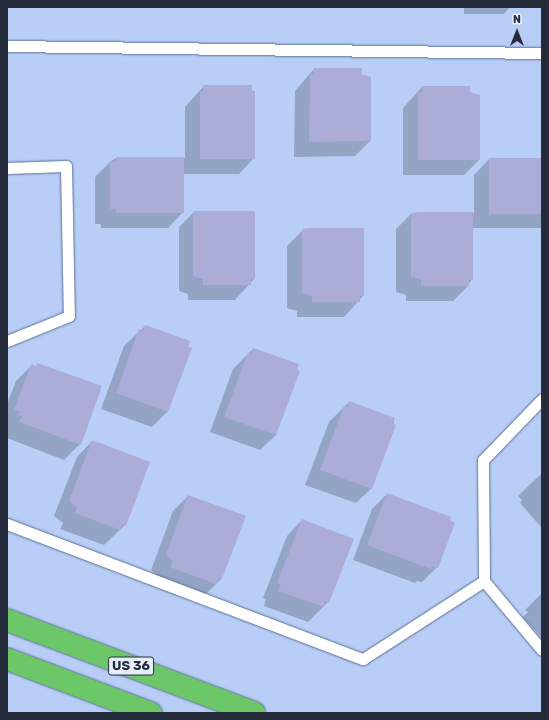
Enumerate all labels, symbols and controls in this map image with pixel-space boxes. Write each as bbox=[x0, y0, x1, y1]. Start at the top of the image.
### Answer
north arrow bbox=[497, 12, 537, 52]
text: N bbox=[513, 13, 521, 26]
road number: US 36 bbox=[108, 655, 154, 677]

